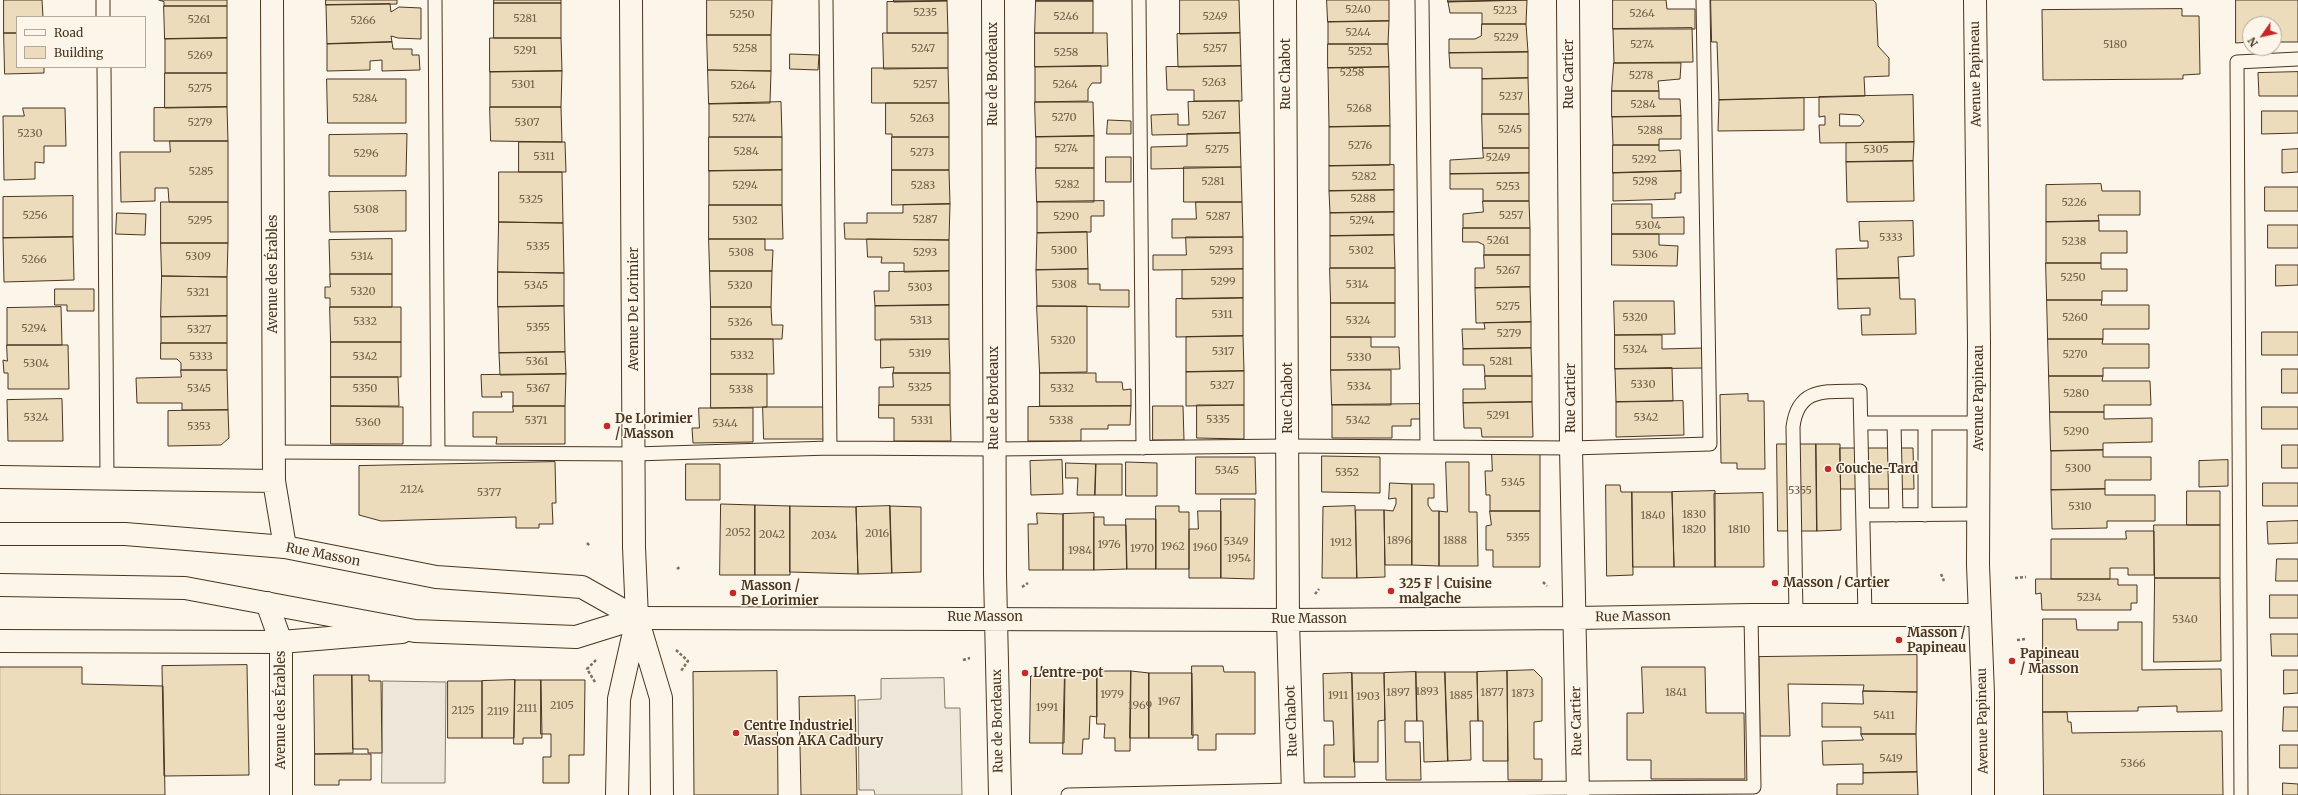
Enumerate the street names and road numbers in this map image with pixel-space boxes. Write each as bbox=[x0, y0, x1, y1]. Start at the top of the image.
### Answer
street label: Avenue Papineau bbox=[1967, 21, 1985, 127]
street label: Rue de Bordeaux bbox=[985, 22, 1001, 126]
street label: Rue Chabot bbox=[1278, 38, 1294, 110]
street label: Rue Cartier bbox=[1561, 39, 1577, 109]
street label: Avenue des Érables bbox=[265, 215, 281, 333]
street label: Avenue De Lorimier bbox=[626, 247, 642, 371]
street label: Avenue Papineau bbox=[1971, 345, 1987, 451]
street label: Rue de Bordeaux bbox=[986, 346, 1002, 450]
street label: Rue Chabot bbox=[1280, 362, 1296, 434]
street label: Rue Cartier bbox=[1563, 363, 1579, 433]
street label: Rue Masson bbox=[284, 540, 362, 570]
street label: Rue Masson bbox=[947, 609, 1023, 625]
street label: Rue Masson bbox=[1595, 609, 1671, 625]
street label: Rue Masson bbox=[1271, 611, 1347, 627]
street label: Avenue des Érables bbox=[273, 651, 289, 769]
street label: Avenue Papineau bbox=[1974, 668, 1992, 774]
street label: Rue de Bordeaux bbox=[989, 669, 1007, 773]
street label: Rue Chabot bbox=[1283, 685, 1301, 757]
street label: Rue Cartier bbox=[1569, 686, 1585, 756]

